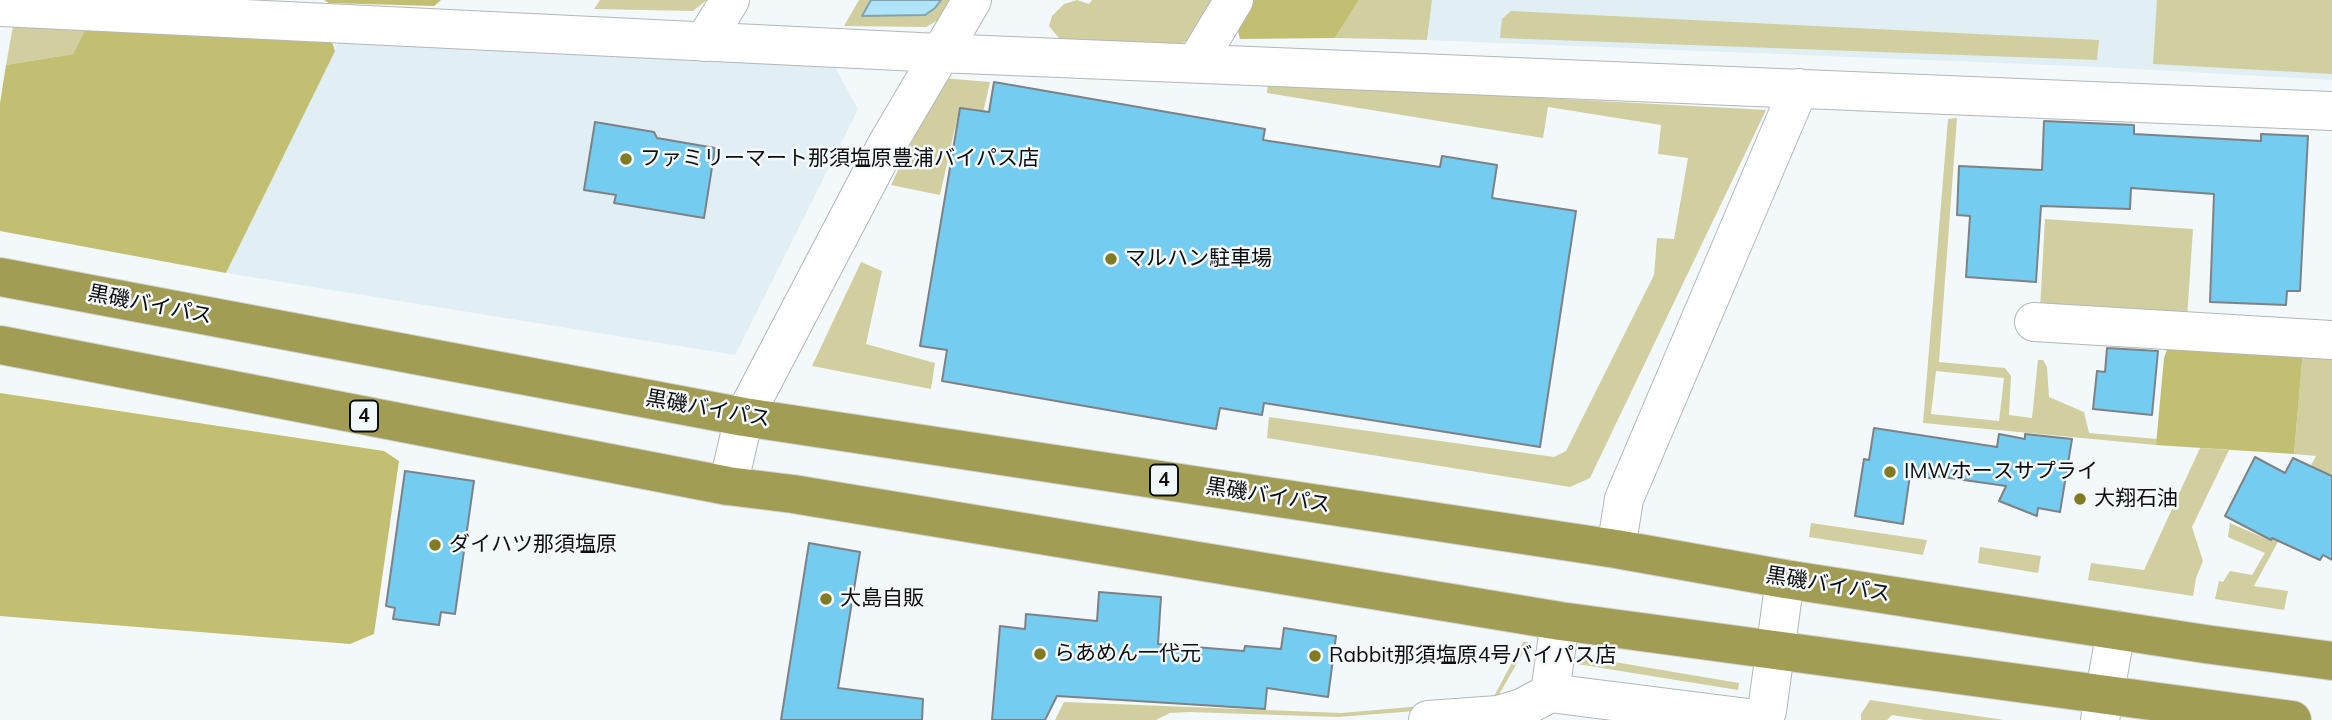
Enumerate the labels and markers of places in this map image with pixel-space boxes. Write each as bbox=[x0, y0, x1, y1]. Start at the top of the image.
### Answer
place label: ファミリーマート那須塩原豊浦バイパス店 bbox=[640, 146, 1039, 172]
marker: ファミリーマート那須塩原豊浦バイパス店 bbox=[618, 151, 634, 167]
place label: マルハン駐車場 bbox=[1125, 246, 1272, 272]
marker: マルハン駐車場 bbox=[1103, 251, 1119, 267]
place label: IMWホースサプライ bbox=[1904, 459, 2098, 485]
marker: IMWホースサプライ bbox=[1882, 464, 1898, 480]
place label: 大翔石油 bbox=[2094, 486, 2178, 512]
marker: 大翔石油 bbox=[2072, 491, 2088, 507]
place label: ダイハツ那須塩原 bbox=[449, 532, 617, 558]
marker: ダイハツ那須塩原 bbox=[427, 537, 443, 553]
place label: 大島自販 bbox=[840, 586, 924, 612]
marker: 大島自販 bbox=[818, 591, 834, 607]
place label: らあめん一代元 bbox=[1054, 641, 1201, 667]
place label: Rabbit那須塩原4号バイパス店 bbox=[1329, 643, 1616, 669]
marker: らあめん一代元 bbox=[1032, 646, 1048, 662]
marker: Rabbit那須塩原4号バイパス店 bbox=[1307, 648, 1323, 664]

